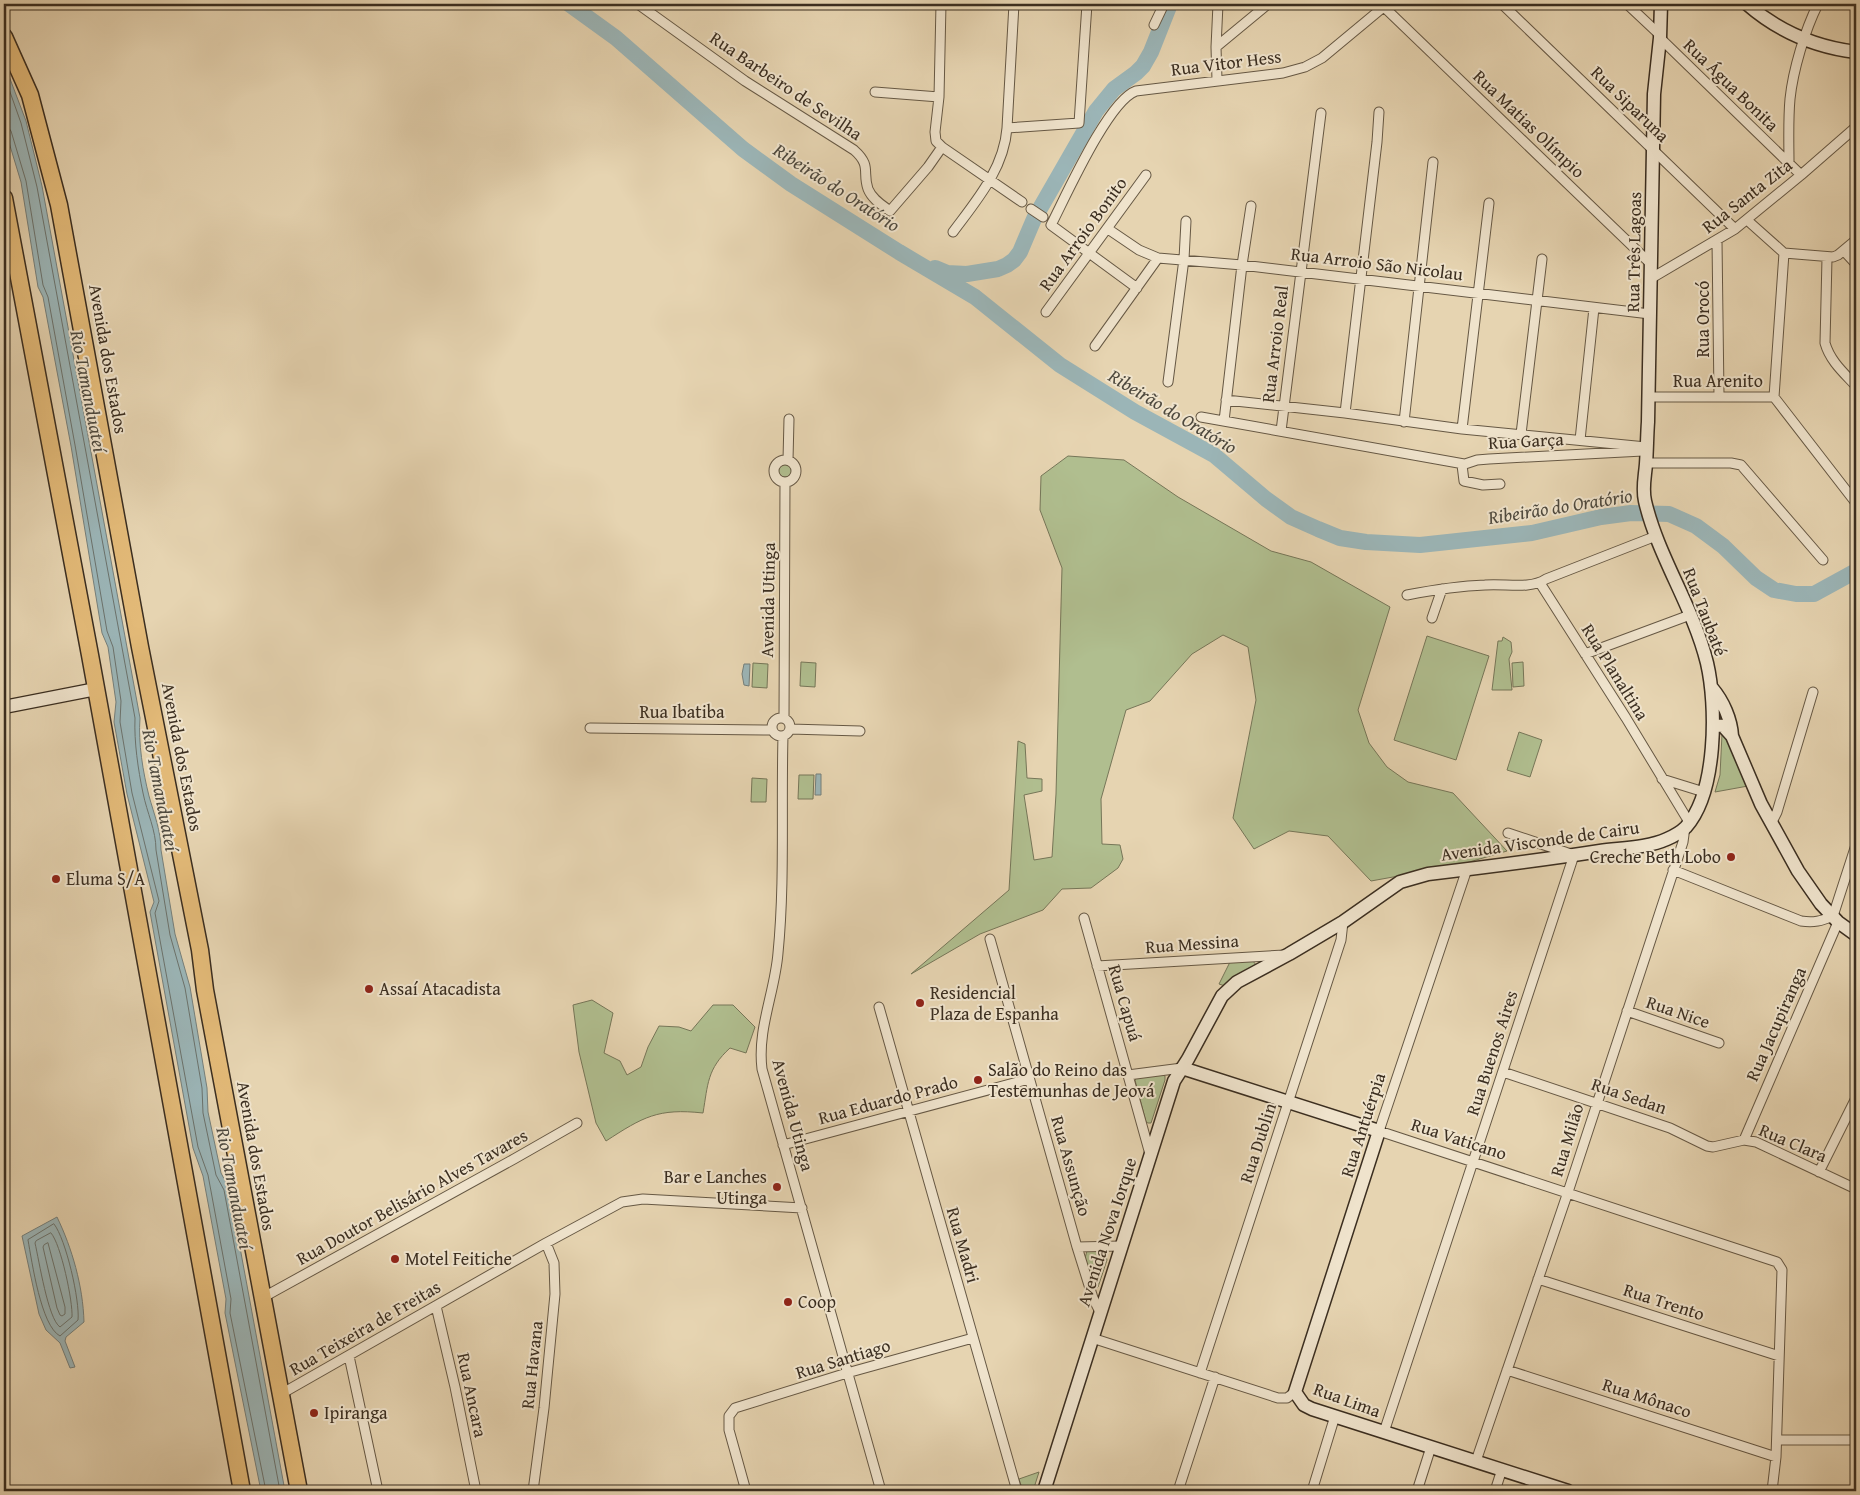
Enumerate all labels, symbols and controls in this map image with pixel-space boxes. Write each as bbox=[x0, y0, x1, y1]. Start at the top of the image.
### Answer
street label: Rua Barbeiro de Sevilha bbox=[705, 24, 868, 147]
street label: Rua Água Bonita bbox=[1677, 32, 1786, 138]
street label: Rua Vitor Hess bbox=[1169, 42, 1283, 83]
street label: Rua Siparuna bbox=[1585, 59, 1676, 149]
street label: Rua Matias Olímpio bbox=[1467, 63, 1591, 184]
water label: Ribeirão do Oratório bbox=[767, 135, 906, 238]
street label: Rua Santa Zita bbox=[1696, 151, 1798, 240]
street label: Rua Arroio Bonito bbox=[1032, 171, 1133, 296]
street label: Rua Três Lagoas bbox=[1619, 191, 1648, 313]
street label: Rua Arroio São Nicolau bbox=[1289, 240, 1465, 287]
street label: Rua Orocó bbox=[1689, 280, 1716, 358]
street label: Avenida dos Estados bbox=[82, 282, 135, 436]
street label: Rua Arroio Real bbox=[1254, 284, 1295, 404]
water label: Rio Tamanduateí bbox=[63, 327, 115, 456]
water label: Ribeirão do Oratório bbox=[1103, 361, 1243, 461]
street label: Rua Arenito bbox=[1673, 367, 1763, 394]
street label: Rua Garça bbox=[1488, 425, 1565, 456]
water label: Ribeirão do Oratório bbox=[1485, 481, 1634, 531]
street label: Avenida Utinga bbox=[753, 542, 782, 658]
street label: Rua Taubaté bbox=[1676, 564, 1735, 660]
street label: Rua Planaltina bbox=[1575, 618, 1656, 726]
street label: Avenida dos Estados bbox=[155, 680, 210, 834]
street label: Rua Ibatiba bbox=[639, 698, 725, 725]
water label: Rio Tamanduateí bbox=[135, 726, 187, 855]
street label: Avenida Visconde de Cairu bbox=[1439, 813, 1641, 868]
place label: Creche Beth Lobo bbox=[1590, 843, 1721, 870]
marker: Creche Beth Lobo bbox=[1725, 851, 1737, 863]
place label: Eluma S/A bbox=[66, 865, 145, 892]
marker: Eluma S/A bbox=[50, 873, 62, 885]
street label: Rua Messina bbox=[1144, 927, 1240, 960]
street label: Rua Capuá bbox=[1102, 961, 1149, 1045]
street label: Rua Jacupiranga bbox=[1738, 962, 1813, 1085]
place label: Assaí Atacadista bbox=[379, 975, 501, 1002]
place label: Residencial Plaza de Espanha bbox=[930, 979, 1059, 1027]
marker: Assaí Atacadista bbox=[363, 983, 375, 995]
street label: Rua Buenos Aires bbox=[1459, 987, 1524, 1119]
street label: Rua Nice bbox=[1643, 988, 1714, 1035]
marker: Residencial Plaza de Espanha bbox=[914, 997, 926, 1009]
street label: Avenida Utinga bbox=[766, 1056, 822, 1174]
place label: Salão do Reino das Testemunhas de Jeová bbox=[988, 1056, 1155, 1104]
street label: Rua Eduardo Prado bbox=[815, 1068, 961, 1131]
street label: Rua Antuérpia bbox=[1333, 1068, 1392, 1181]
street label: Rua Sedan bbox=[1588, 1070, 1670, 1121]
marker: Salão do Reino das Testemunhas de Jeová bbox=[972, 1074, 984, 1086]
street label: Avenida dos Estados bbox=[230, 1079, 283, 1233]
street label: Rua Dublin bbox=[1232, 1099, 1283, 1186]
street label: Rua Milão bbox=[1543, 1100, 1590, 1180]
street label: Rua Vaticano bbox=[1408, 1110, 1510, 1167]
street label: Rua Assunção bbox=[1044, 1112, 1099, 1219]
street label: Rua Clara bbox=[1755, 1116, 1832, 1169]
street label: Rua Doutor Belisário Alves Tavares bbox=[291, 1122, 532, 1272]
water label: Rio Tamanduateí bbox=[209, 1124, 261, 1253]
street label: Avenida Nova Iorque bbox=[1070, 1154, 1143, 1310]
place label: Bar e Lanches Utinga bbox=[664, 1163, 767, 1211]
marker: Bar e Lanches Utinga bbox=[771, 1181, 783, 1193]
street label: Rua Madri bbox=[940, 1204, 987, 1286]
place label: Motel Feitiche bbox=[405, 1245, 512, 1272]
marker: Motel Feitiche bbox=[389, 1253, 401, 1265]
street label: Rua Teixeira de Freitas bbox=[284, 1273, 446, 1382]
street label: Rua Trento bbox=[1620, 1276, 1708, 1327]
place label: Coop bbox=[798, 1288, 836, 1315]
marker: Coop bbox=[782, 1296, 794, 1308]
street label: Rua Havana bbox=[513, 1319, 550, 1410]
street label: Rua Santiago bbox=[792, 1331, 894, 1386]
street label: Rua Ancara bbox=[450, 1350, 495, 1440]
street label: Rua Mônaco bbox=[1599, 1370, 1695, 1425]
street label: Rua Lima bbox=[1310, 1375, 1385, 1424]
place label: Ipiranga bbox=[324, 1399, 388, 1426]
marker: Ipiranga bbox=[308, 1407, 320, 1419]

